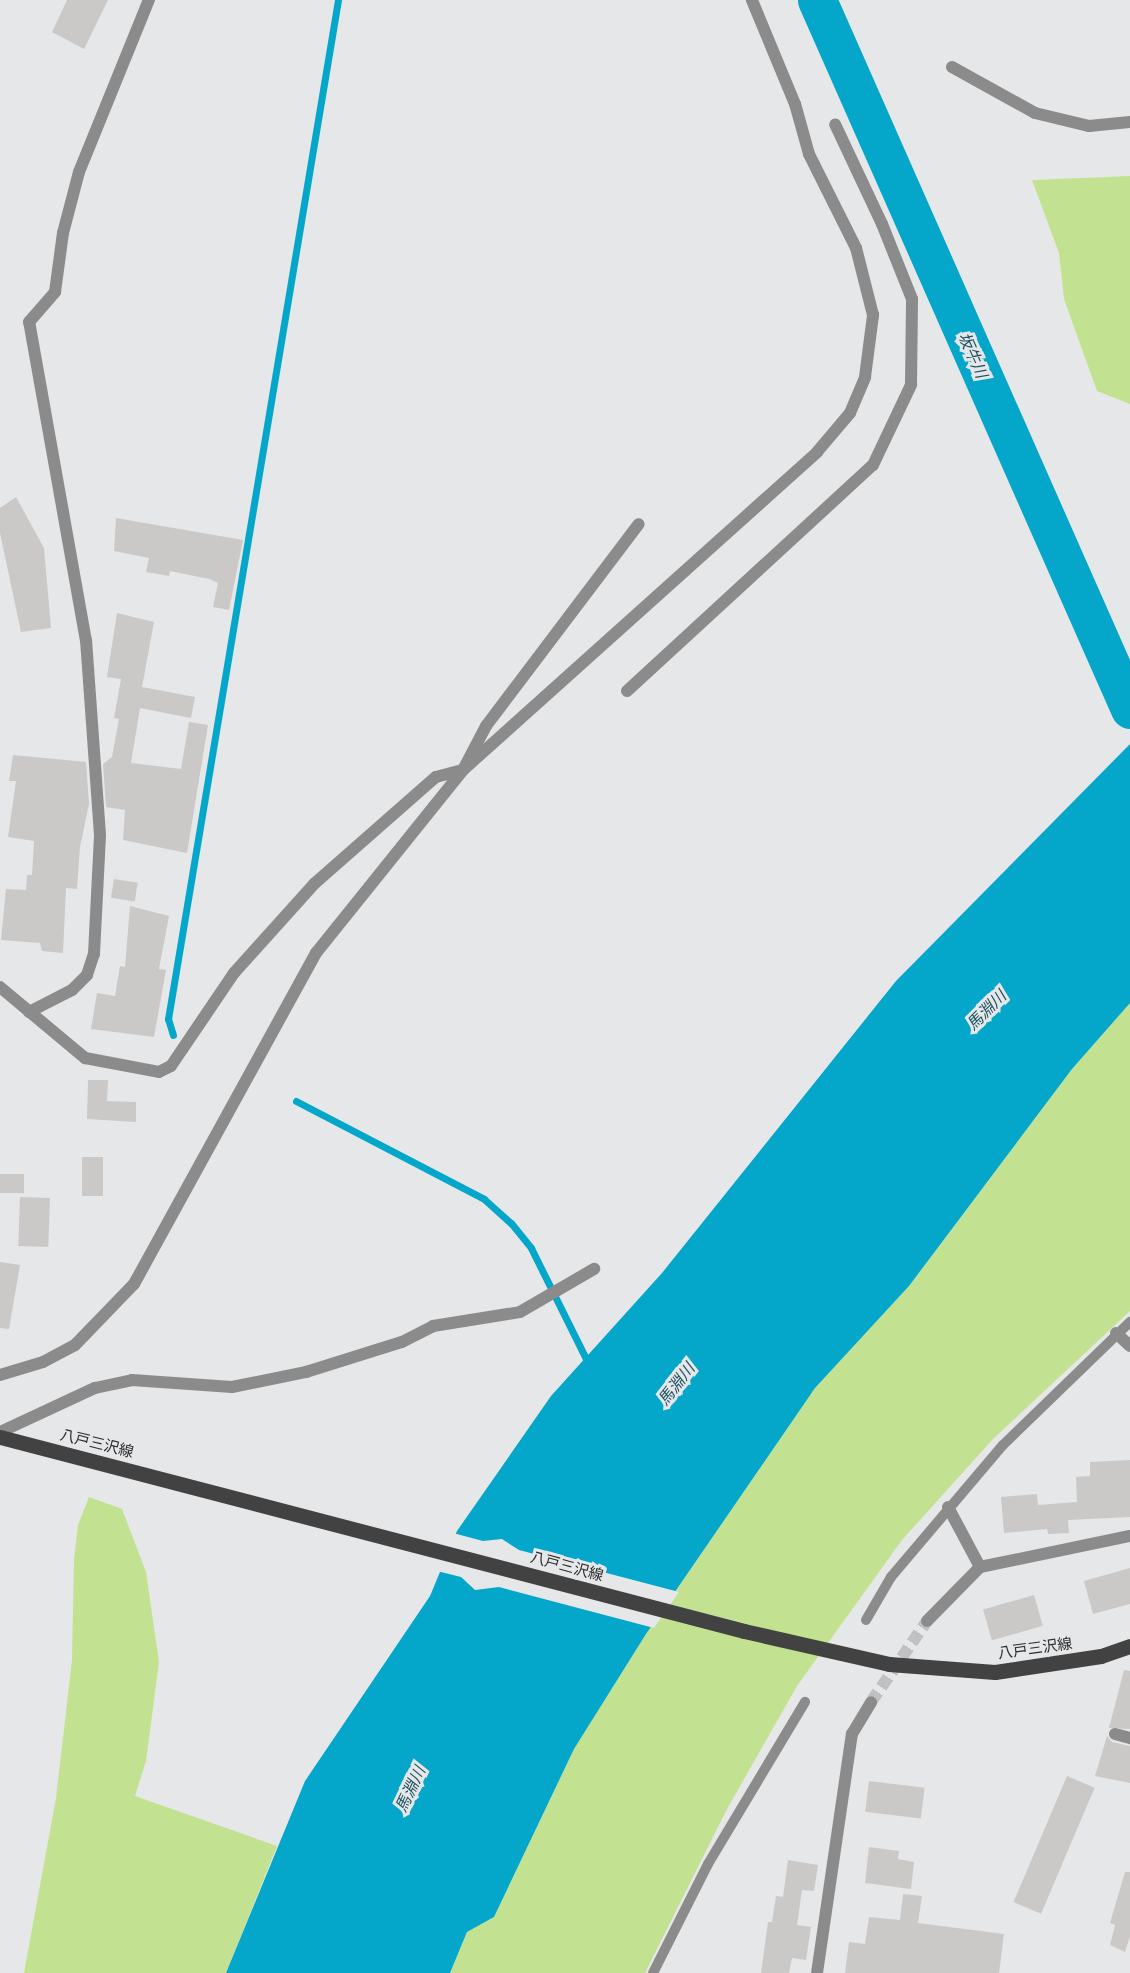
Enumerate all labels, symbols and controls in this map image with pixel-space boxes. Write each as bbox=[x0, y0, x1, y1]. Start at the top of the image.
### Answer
water label: 坂牛川 bbox=[954, 329, 992, 381]
water label: 馬淵川 bbox=[962, 986, 1010, 1034]
water label: 馬淵川 bbox=[654, 1359, 698, 1409]
street label: 八戸三沢線 bbox=[58, 1425, 136, 1461]
street label: 八戸三沢線 bbox=[528, 1548, 606, 1584]
street label: 八戸三沢線 bbox=[997, 1634, 1073, 1662]
water label: 馬淵川 bbox=[391, 1763, 429, 1815]

